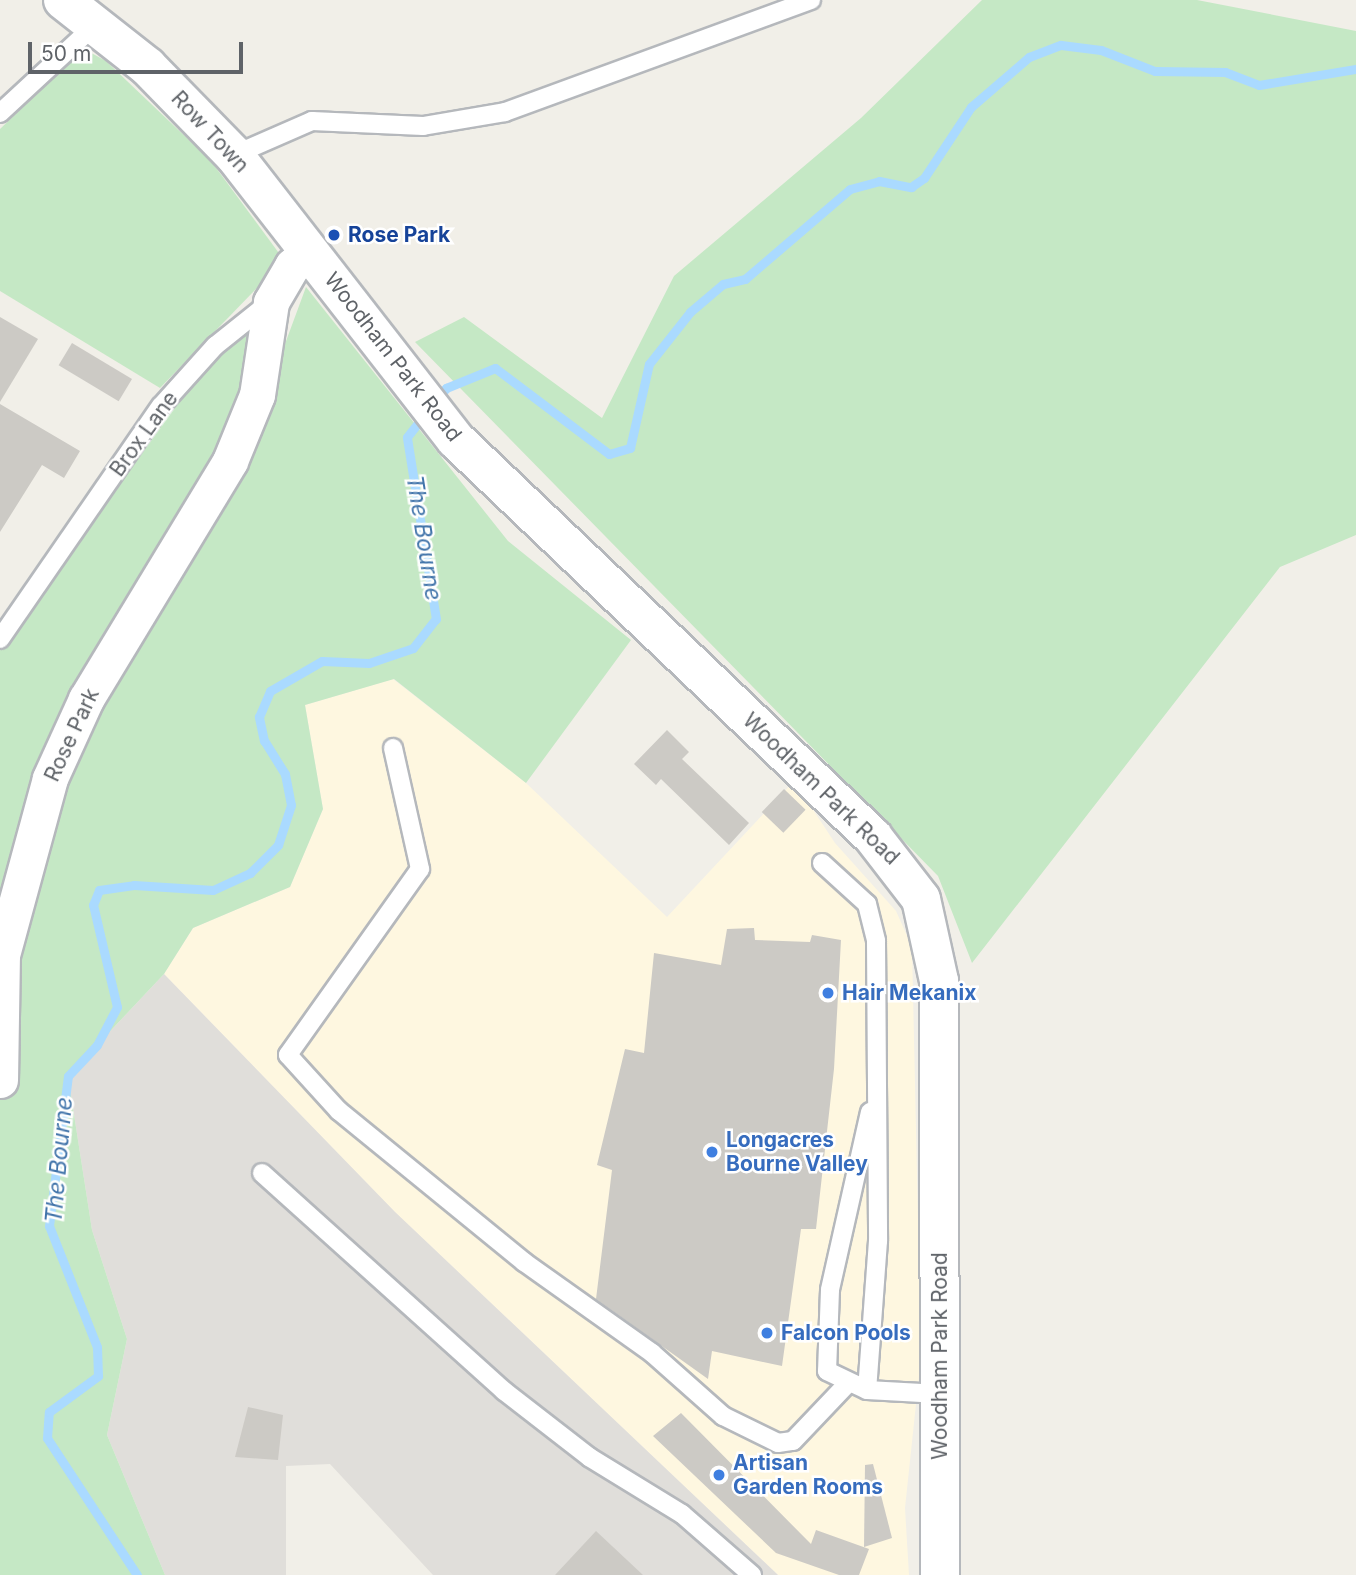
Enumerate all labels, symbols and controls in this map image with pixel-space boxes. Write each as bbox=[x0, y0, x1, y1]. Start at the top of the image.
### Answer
scale bar bbox=[32, 28, 247, 72]
text: 50 m bbox=[41, 41, 91, 66]
street label: Row Town bbox=[166, 86, 254, 178]
place label: Rose Park bbox=[348, 222, 450, 248]
marker: Rose Park bbox=[326, 227, 342, 243]
street label: Woodham Park Road bbox=[319, 267, 467, 447]
street label: Brox Lane bbox=[105, 387, 183, 481]
water label: The Bourne bbox=[400, 473, 448, 603]
street label: Rose Park bbox=[39, 684, 105, 786]
street label: Woodham Park Road bbox=[738, 708, 904, 870]
place label: Hair Mekanix bbox=[842, 980, 976, 1006]
marker: Hair Mekanix bbox=[820, 985, 836, 1001]
water label: The Bourne bbox=[40, 1096, 78, 1224]
place label: Longacres Bourne Valley bbox=[726, 1127, 868, 1177]
marker: Longacres Bourne Valley bbox=[704, 1144, 720, 1160]
street label: Woodham Park Road bbox=[927, 1252, 953, 1460]
place label: Falcon Pools bbox=[781, 1320, 911, 1346]
marker: Falcon Pools bbox=[759, 1325, 775, 1341]
place label: Artisan Garden Rooms bbox=[733, 1450, 883, 1500]
marker: Artisan Garden Rooms bbox=[711, 1467, 727, 1483]

